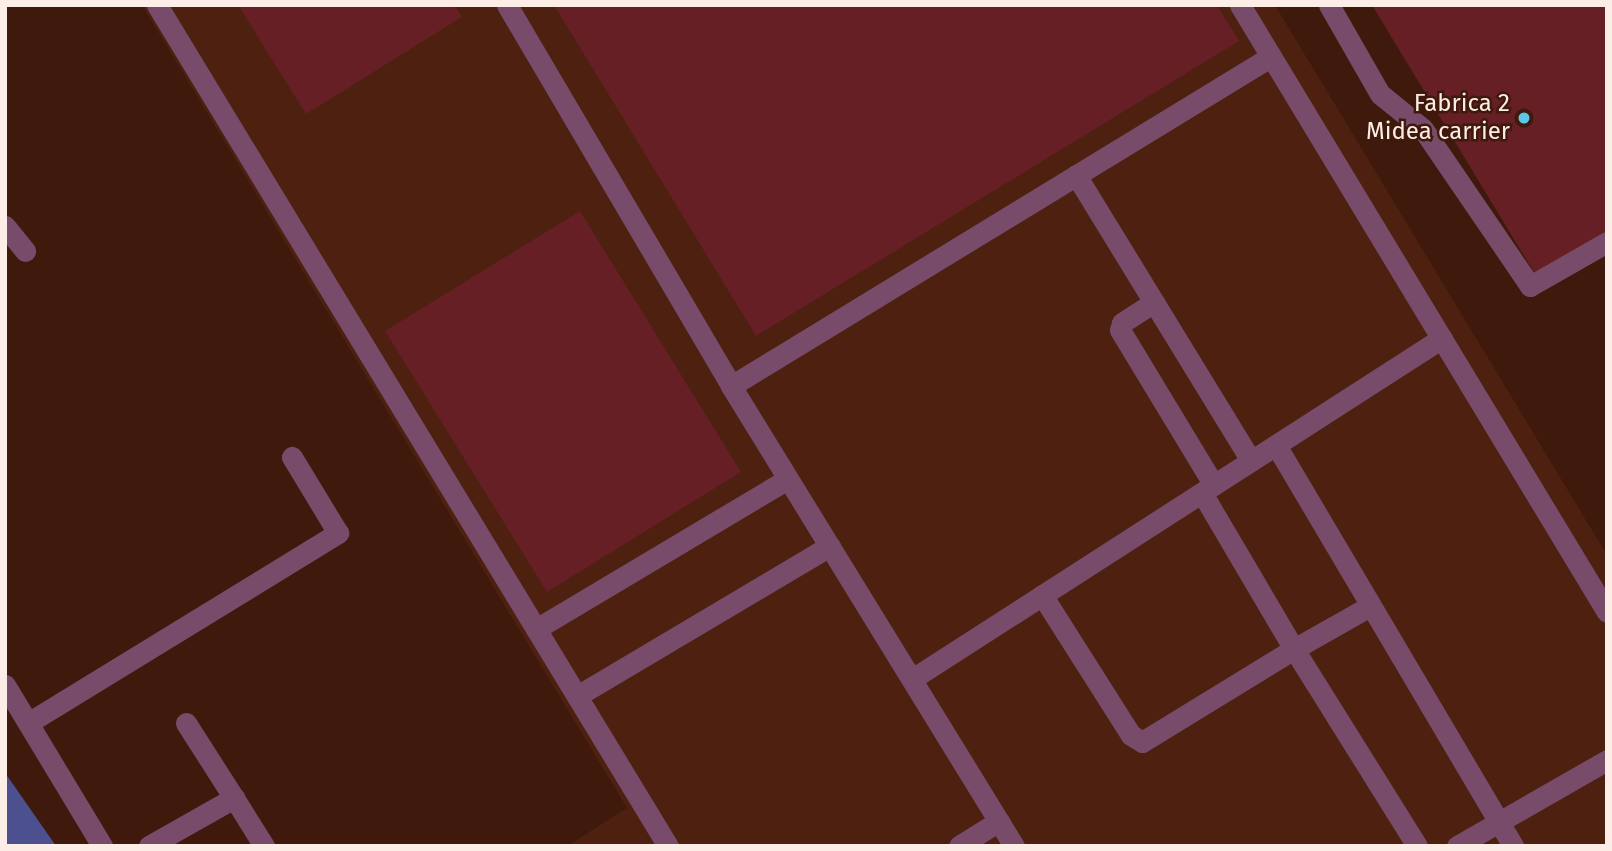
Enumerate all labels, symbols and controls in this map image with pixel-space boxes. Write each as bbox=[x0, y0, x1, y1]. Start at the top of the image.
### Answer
place label: Fabrica 2 Midea carrier bbox=[1366, 90, 1510, 146]
marker: Fabrica 2 Midea carrier bbox=[1516, 110, 1532, 126]

